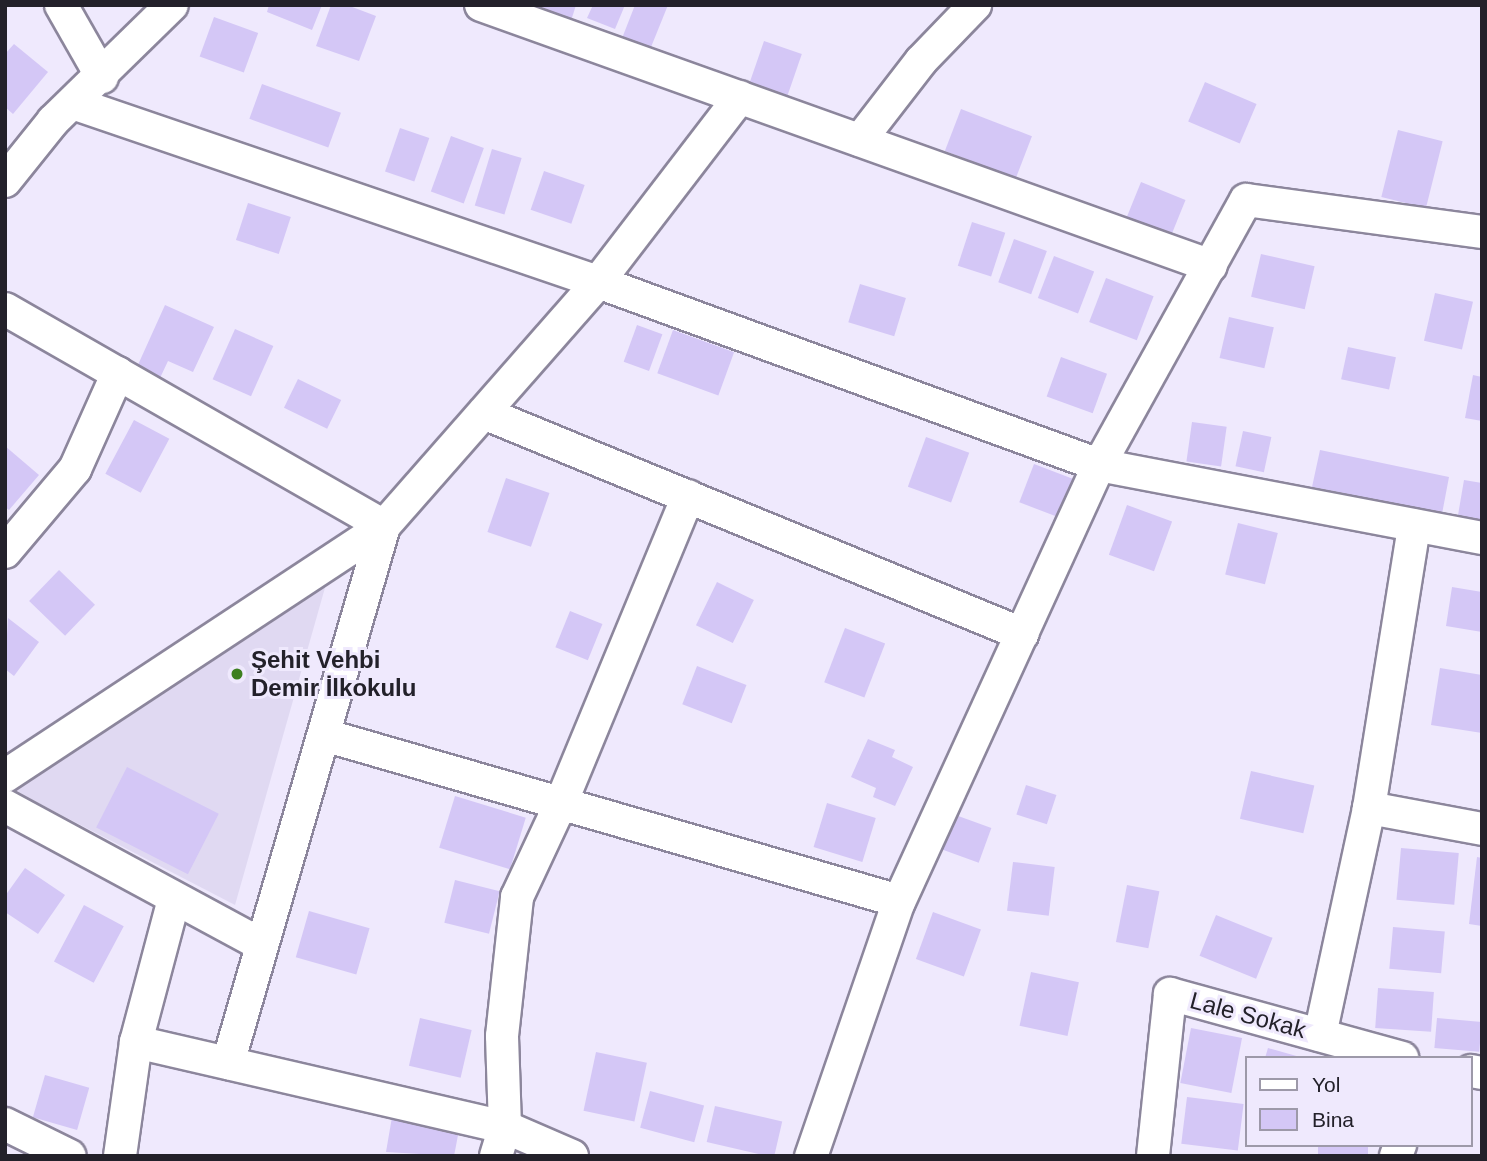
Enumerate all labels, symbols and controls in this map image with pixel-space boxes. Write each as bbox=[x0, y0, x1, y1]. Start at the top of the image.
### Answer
place label: Şehit Vehbi Demir İlkokulu bbox=[251, 646, 416, 702]
marker: Şehit Vehbi Demir İlkokulu bbox=[229, 666, 245, 682]
street label: Lale Sokak bbox=[1187, 986, 1309, 1044]
legend bbox=[1246, 1056, 1473, 1147]
text: Yol bbox=[1312, 1073, 1340, 1096]
text: Bina bbox=[1312, 1108, 1354, 1131]

